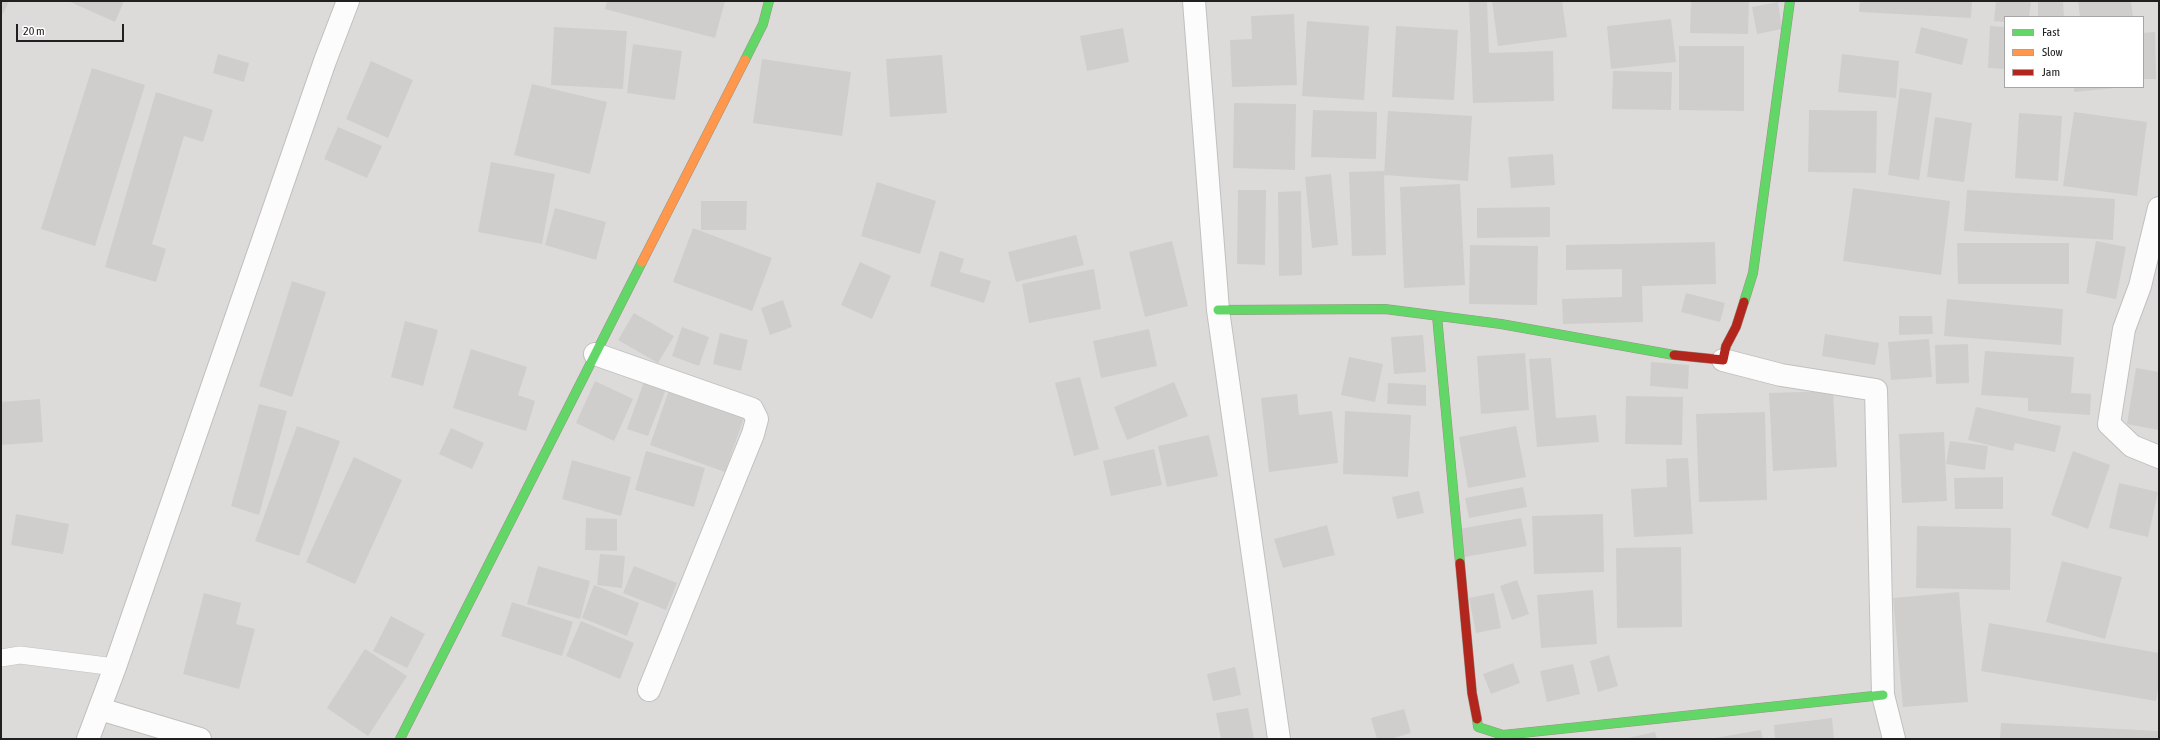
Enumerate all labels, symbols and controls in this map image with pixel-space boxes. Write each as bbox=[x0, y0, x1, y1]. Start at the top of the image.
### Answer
scale bar bbox=[18, 16, 126, 42]
legend bbox=[2004, 16, 2144, 88]
text: 20 m bbox=[23, 24, 45, 38]
text: Fast bbox=[2042, 25, 2060, 39]
text: Slow bbox=[2042, 45, 2063, 59]
text: Jam bbox=[2042, 65, 2060, 79]

